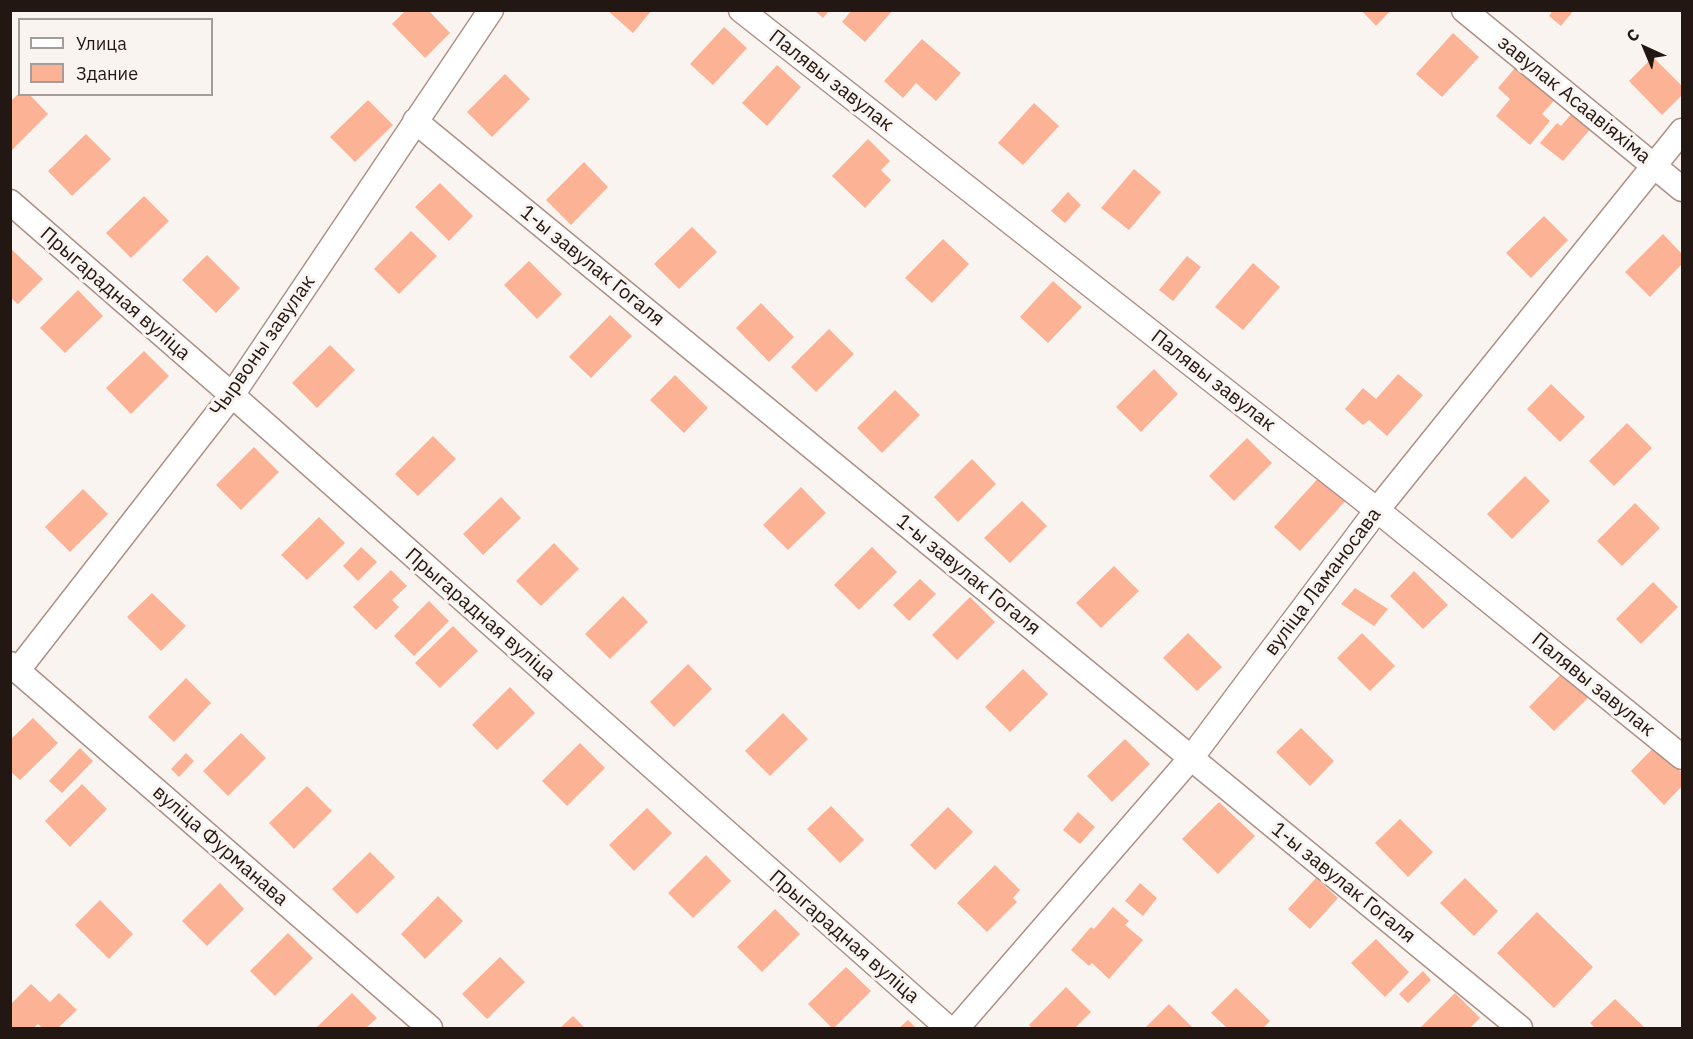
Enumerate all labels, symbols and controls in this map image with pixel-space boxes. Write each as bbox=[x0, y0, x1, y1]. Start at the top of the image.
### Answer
legend bbox=[18, 18, 213, 96]
north arrow bbox=[1615, 18, 1675, 78]
text: С bbox=[1622, 24, 1643, 46]
street label: Палявы завулак bbox=[764, 25, 898, 137]
street label: завулак Асаавіяхіма bbox=[1493, 31, 1655, 169]
text: Улица bbox=[76, 32, 127, 55]
text: Здание bbox=[76, 62, 138, 85]
street label: 1-ы завулак Гогаля bbox=[515, 200, 669, 332]
street label: Прыгарадная вуліца bbox=[35, 222, 195, 366]
street label: Чырвоны завулак bbox=[205, 271, 321, 421]
street label: Палявы завулак bbox=[1146, 325, 1280, 437]
street label: вуліца Ламаносава bbox=[1260, 503, 1386, 661]
street label: 1-ы завулак Гогаля bbox=[891, 509, 1045, 641]
street label: Прыгарадная вуліца bbox=[400, 543, 560, 687]
street label: Палявы завулак bbox=[1527, 628, 1659, 742]
street label: вуліца Фурманава bbox=[147, 781, 293, 911]
street label: 1-ы завулак Гогаля bbox=[1266, 817, 1420, 949]
street label: Прыгарадная вуліца bbox=[764, 865, 924, 1009]

